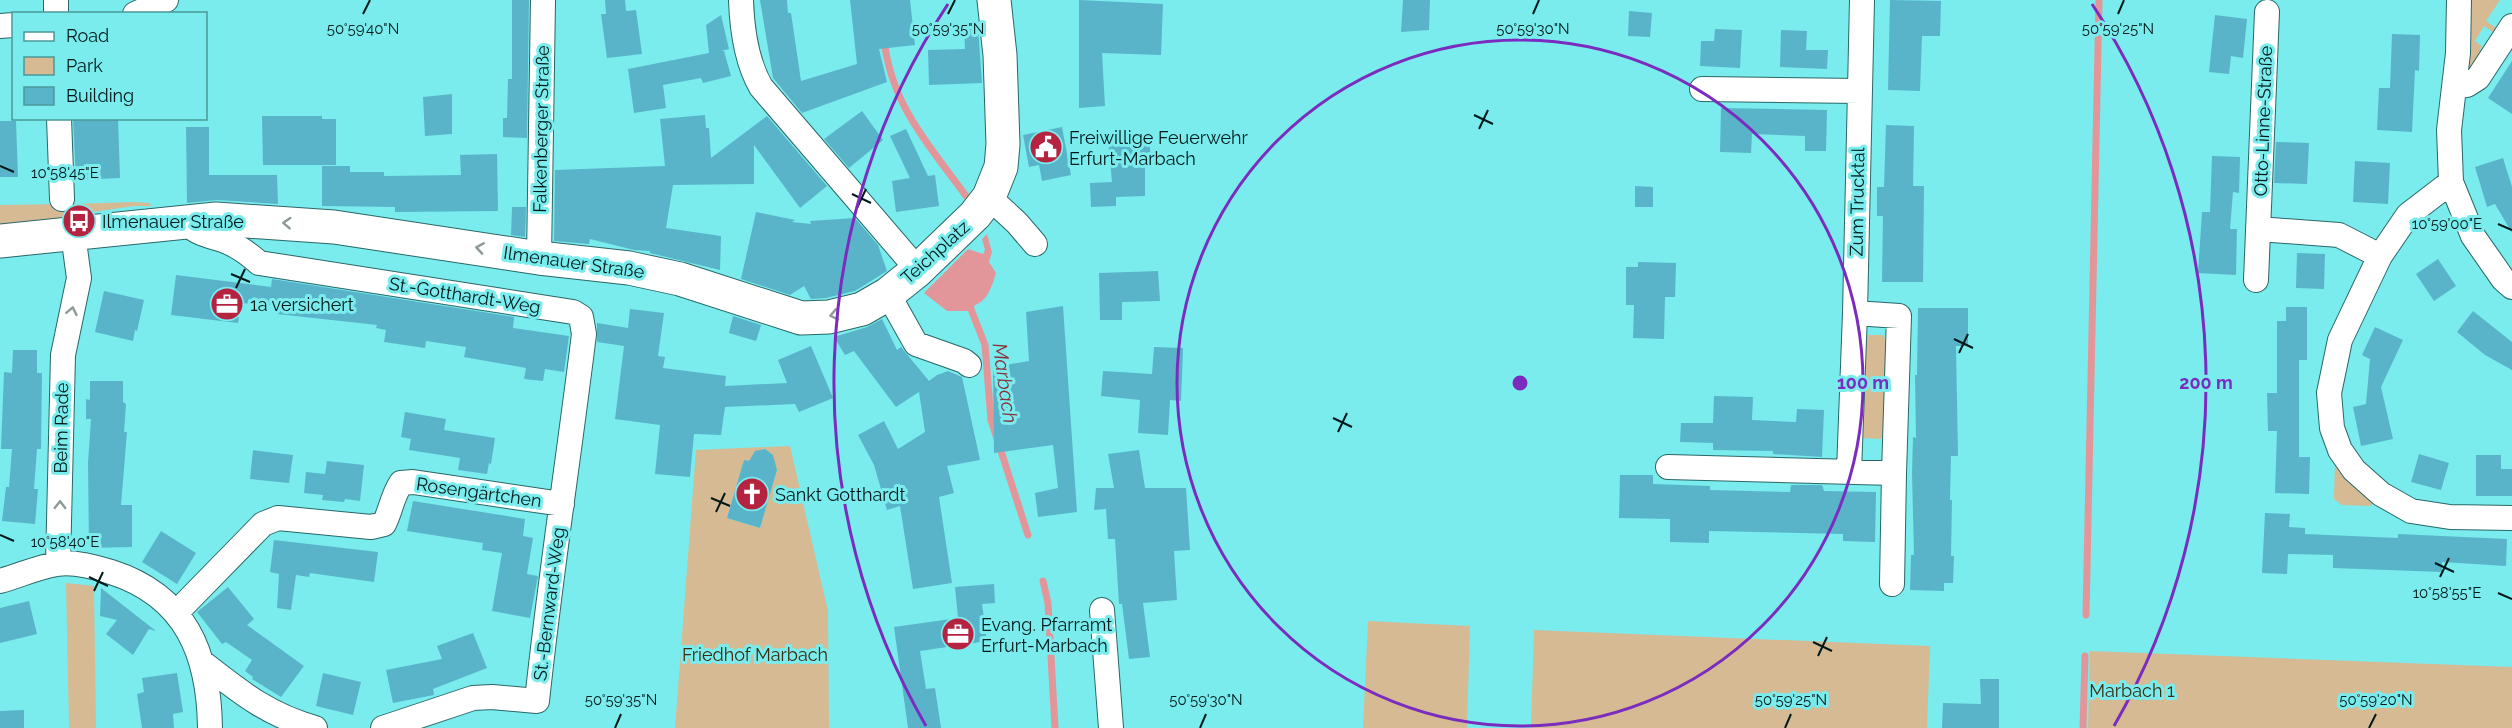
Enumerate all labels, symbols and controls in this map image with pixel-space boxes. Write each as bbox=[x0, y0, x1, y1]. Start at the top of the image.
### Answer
legend bbox=[12, 12, 207, 120]
text: 50°59'40"N bbox=[327, 20, 399, 38]
text: 50°59'35"N bbox=[912, 20, 984, 38]
text: 50°59'30"N bbox=[1496, 20, 1570, 38]
text: 50°59'25"N bbox=[2082, 20, 2154, 38]
text: Road bbox=[66, 25, 109, 46]
street label: Falkenberger Straße bbox=[529, 45, 553, 213]
street label: Otto-Linne-Straße bbox=[2250, 45, 2276, 197]
text: Park bbox=[66, 55, 103, 76]
text: Building bbox=[66, 85, 134, 106]
place label: Freiwillige Feuerwehr Erfurt-Marbach bbox=[1069, 127, 1249, 169]
public building icon: Freiwillige Feuerwehr Erfurt-Marbach bbox=[1028, 129, 1064, 165]
street label: Zum Trucktal bbox=[1846, 147, 1868, 257]
text: 10°58'45"E bbox=[31, 164, 99, 182]
bus stop icon: Ilmenauer Straße bbox=[61, 203, 97, 239]
place label: Ilmenauer Straße bbox=[102, 211, 244, 232]
text: 10°59'00"E bbox=[2412, 215, 2482, 233]
street label: Teichplatz bbox=[897, 216, 974, 288]
one-way arrow bbox=[282, 217, 291, 230]
street label: Ilmenauer Straße bbox=[502, 242, 646, 282]
one-way arrow bbox=[475, 243, 485, 255]
street label: St.-Gotthardt-Weg bbox=[388, 273, 542, 317]
office icon: 1a versichert bbox=[209, 286, 245, 322]
place label: 1a versichert bbox=[250, 294, 354, 315]
one-way arrow bbox=[65, 306, 78, 316]
one-way arrow bbox=[829, 308, 839, 321]
water label: Marbach bbox=[987, 341, 1023, 425]
text: 100 m bbox=[1837, 372, 1889, 393]
text: 200 m bbox=[2179, 372, 2233, 393]
centre of rings bbox=[1510, 373, 1530, 393]
street label: Beim Rade bbox=[50, 382, 72, 474]
street label: Rosengärtchen bbox=[415, 473, 543, 511]
church icon: Sankt Gotthardt bbox=[734, 476, 770, 512]
place label: Sankt Gotthardt bbox=[775, 484, 906, 505]
one-way arrow bbox=[53, 500, 66, 509]
street label: St.-Bernward-Weg bbox=[529, 526, 569, 682]
text: 10°58'40"E bbox=[31, 533, 99, 551]
text: 10°58'55"E bbox=[2413, 584, 2481, 602]
place label: Evang. Pfarramt Erfurt-Marbach bbox=[981, 614, 1112, 656]
office icon: Evang. Pfarramt Erfurt-Marbach bbox=[940, 616, 976, 652]
park label: Friedhof Marbach bbox=[682, 644, 828, 665]
park label: Marbach 1 bbox=[2089, 680, 2175, 701]
text: 50°59'35"N bbox=[585, 691, 657, 709]
text: 50°59'30"N bbox=[1169, 691, 1243, 709]
text: 50°59'25"N bbox=[1755, 691, 1827, 709]
text: 50°59'20"N bbox=[2339, 691, 2413, 709]

